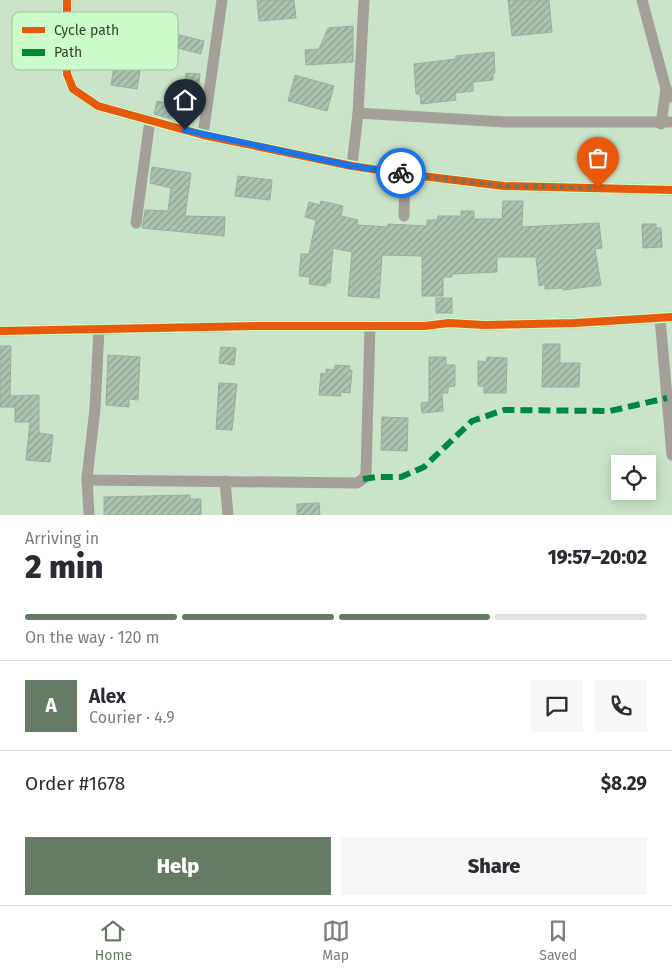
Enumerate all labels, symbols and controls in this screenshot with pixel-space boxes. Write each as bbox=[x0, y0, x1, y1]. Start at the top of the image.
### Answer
legend bbox=[12, 12, 178, 70]
text: Cycle path bbox=[54, 22, 119, 39]
text: Path bbox=[54, 44, 82, 61]
pin bbox=[164, 79, 206, 130]
icon: home bbox=[171, 86, 199, 114]
pin bbox=[577, 137, 619, 188]
icon: bag bbox=[584, 144, 612, 172]
courier bbox=[376, 148, 426, 198]
icon: bike bbox=[387, 159, 415, 187]
map controls bbox=[611, 455, 656, 500]
button: locate bbox=[611, 455, 656, 500]
text: Arriving in bbox=[25, 529, 99, 548]
text: 19:57–20:02 bbox=[548, 546, 647, 569]
text: 2 min bbox=[25, 548, 103, 586]
text: On the way · 120 m bbox=[25, 628, 159, 647]
button: chat bbox=[531, 680, 583, 732]
button: phone bbox=[595, 680, 647, 732]
text: Alex bbox=[89, 685, 126, 708]
text: A bbox=[45, 694, 57, 717]
text: Courier · 4.9 bbox=[89, 708, 175, 727]
text: Order #1678 bbox=[25, 772, 125, 795]
text: $8.29 bbox=[601, 772, 647, 795]
button: Help bbox=[25, 837, 331, 895]
button: Share bbox=[341, 837, 647, 895]
tab: Home bbox=[95, 917, 132, 964]
tab: Map bbox=[322, 917, 350, 964]
tab: Saved bbox=[539, 917, 577, 964]

